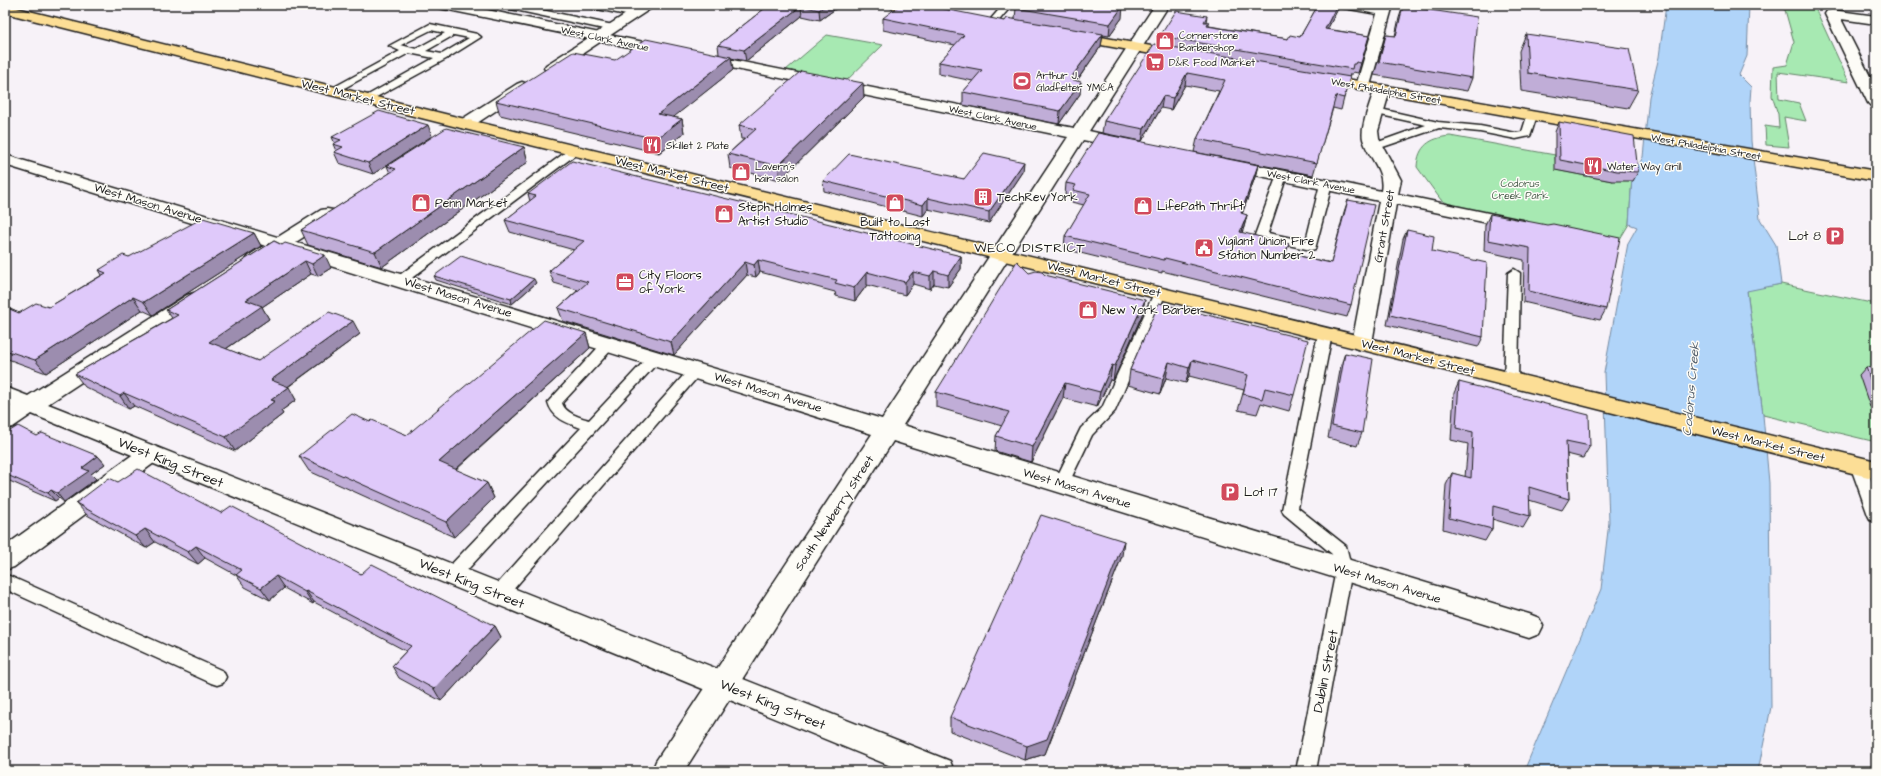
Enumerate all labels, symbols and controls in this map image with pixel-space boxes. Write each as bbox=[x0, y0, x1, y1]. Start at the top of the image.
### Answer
street label: West Clark Avenue bbox=[559, 23, 651, 55]
place label: Cornerstone Barbershop bbox=[1179, 29, 1239, 55]
shop icon: Cornerstone Barbershop bbox=[1154, 30, 1176, 52]
supermarket icon: D&R Food Market bbox=[1144, 51, 1166, 73]
place label: D&R Food Market bbox=[1169, 56, 1255, 70]
place label: Arthur J. Gladfelter YMCA bbox=[1036, 69, 1114, 95]
sports icon: Arthur J. Gladfelter YMCA bbox=[1011, 70, 1033, 92]
street label: West Philadelphia Street bbox=[1330, 74, 1442, 108]
street label: West Market Street bbox=[299, 75, 417, 120]
street label: West Clark Avenue bbox=[947, 102, 1039, 134]
street label: West Philadelphia Street bbox=[1650, 130, 1762, 164]
restaurant icon: Skillet 2 Plate bbox=[641, 134, 663, 156]
place label: Skillet 2 Plate bbox=[666, 139, 729, 153]
street label: West Market Street bbox=[613, 152, 731, 197]
restaurant icon: Water Way Grill bbox=[1582, 155, 1604, 177]
place label: Lavern's hair salon bbox=[755, 160, 798, 186]
place label: Water Way Grill bbox=[1607, 160, 1682, 175]
shop icon: Lavern's hair salon bbox=[730, 161, 752, 183]
street label: West Clark Avenue bbox=[1265, 167, 1357, 198]
park label: Codorus Creek Park bbox=[1492, 177, 1548, 203]
street label: West Mason Avenue bbox=[92, 179, 204, 228]
building icon: TechRev York bbox=[972, 186, 994, 208]
street label: Grant Street bbox=[1370, 188, 1399, 264]
place label: TechRev York bbox=[997, 189, 1078, 206]
shop icon: Penn Market bbox=[410, 192, 432, 214]
shop icon: Built to Last Tattooing bbox=[884, 192, 906, 214]
place label: Penn Market bbox=[435, 195, 507, 212]
shop icon: LifePath Thrift bbox=[1132, 195, 1154, 217]
place label: LifePath Thrift bbox=[1157, 198, 1244, 215]
place label: Steph Holmes Artist Studio bbox=[738, 199, 812, 230]
shop icon: Steph Holmes Artist Studio bbox=[713, 203, 735, 225]
place label: Built to Last Tattooing bbox=[860, 214, 930, 246]
parking icon: Lot 8 bbox=[1824, 225, 1846, 247]
place label: Lot 8 bbox=[1789, 228, 1821, 245]
place label: Vigilant Union Fire Station Number 2 bbox=[1218, 233, 1316, 264]
public building icon: Vigilant Union Fire Station Number 2 bbox=[1193, 237, 1215, 259]
district label: WECO DISTRICT bbox=[974, 239, 1086, 257]
street label: West Market Street bbox=[1045, 257, 1163, 302]
place label: City Floors of York bbox=[639, 267, 702, 298]
office icon: City Floors of York bbox=[614, 271, 636, 293]
street label: West Mason Avenue bbox=[402, 273, 514, 322]
shop icon: New York Barber bbox=[1077, 299, 1099, 321]
place label: New York Barber bbox=[1102, 302, 1204, 319]
street label: West Market Street bbox=[1359, 335, 1477, 380]
water label: Codorus Creek bbox=[1678, 340, 1704, 437]
street label: West Mason Avenue bbox=[712, 368, 824, 417]
street label: West Market Street bbox=[1709, 422, 1827, 467]
street label: West King Street bbox=[115, 433, 227, 493]
street label: South Newberry Street bbox=[791, 452, 879, 575]
street label: West Mason Avenue bbox=[1021, 464, 1133, 513]
parking icon: Lot 17 bbox=[1219, 481, 1241, 503]
place label: Lot 17 bbox=[1244, 484, 1278, 501]
street label: West King Street bbox=[416, 554, 528, 614]
street label: West Mason Avenue bbox=[1331, 559, 1443, 608]
street label: Dublin Street bbox=[1308, 628, 1344, 714]
street label: West King Street bbox=[717, 675, 829, 735]

